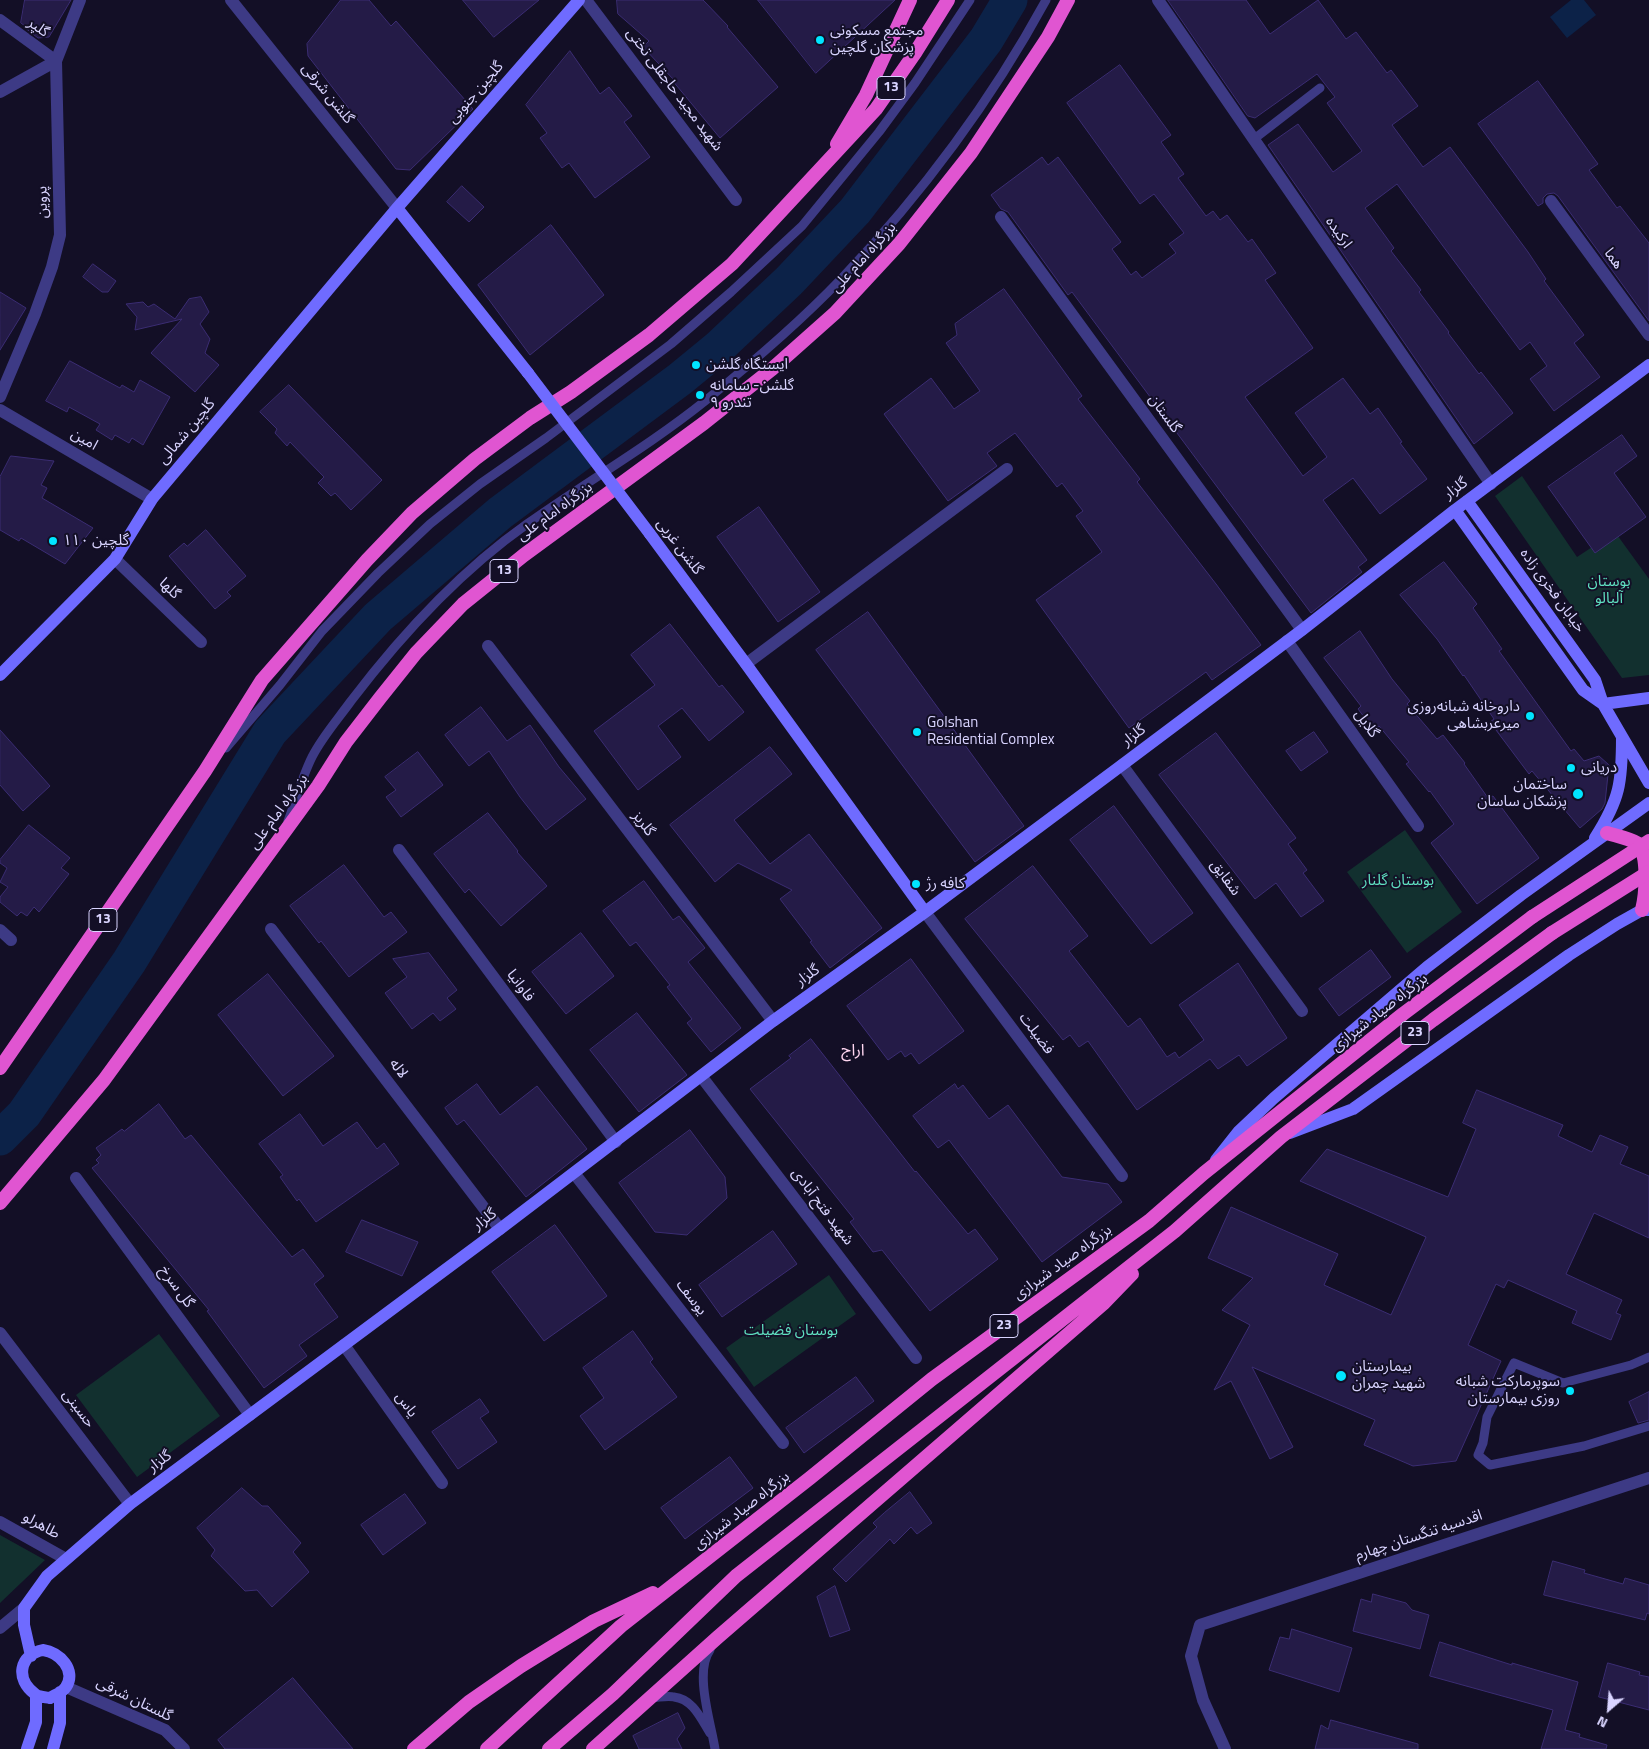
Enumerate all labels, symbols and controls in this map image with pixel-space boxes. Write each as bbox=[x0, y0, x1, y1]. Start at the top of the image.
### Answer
street label: گلپر bbox=[24, 14, 52, 42]
place label: مجتمع مسکونی پزشکان گلچین bbox=[830, 22, 923, 57]
street label: شهید مجید حاجقلی تختی bbox=[622, 25, 726, 155]
marker: مجتمع مسکونی پزشکان گلچین bbox=[814, 34, 826, 46]
street label: گلچین جنوبی bbox=[444, 58, 508, 128]
street label: گلشن شرقی bbox=[297, 60, 357, 128]
road number: 13 bbox=[877, 76, 905, 100]
street label: پروین bbox=[34, 186, 52, 218]
street label: ارکیده bbox=[1321, 214, 1355, 252]
street label: بزرگراه امام علی bbox=[828, 219, 900, 297]
street label: هما bbox=[1599, 245, 1627, 273]
place label: ایستگاه گلشن bbox=[706, 356, 788, 374]
marker: ایستگاه گلشن bbox=[690, 359, 702, 371]
place label: گلشن- سامانه ۹ تندرو bbox=[710, 377, 794, 412]
marker: گلشن- سامانه ۹ تندرو bbox=[694, 389, 706, 401]
street label: گلستان bbox=[1144, 391, 1184, 437]
street label: گلچین شمالی bbox=[154, 396, 220, 468]
street label: امین bbox=[67, 425, 101, 455]
street label: گلزار bbox=[1440, 474, 1472, 504]
street label: بزرگراه امام علی bbox=[514, 479, 596, 545]
street label: گلشن غربی bbox=[652, 515, 706, 579]
place label: گلچین ۱۱۰ bbox=[63, 532, 129, 550]
marker: گلچین ۱۱۰ bbox=[47, 535, 59, 547]
street label: خیابان فخری زاده bbox=[1515, 545, 1589, 637]
road number: 13 bbox=[490, 560, 518, 582]
park label: بوستان آلبالو bbox=[1587, 573, 1631, 608]
street label: گلها bbox=[155, 575, 183, 603]
place label: داروخانه شبانه‌روزی میرعربشاهی bbox=[1408, 698, 1520, 733]
street label: گلایل bbox=[1350, 706, 1382, 742]
marker: داروخانه شبانه‌روزی میرعربشاهی bbox=[1524, 710, 1536, 722]
place label: Golshan Residential Complex bbox=[927, 714, 1054, 749]
street label: گلزار bbox=[1118, 721, 1150, 751]
marker: Golshan Residential Complex bbox=[911, 726, 923, 738]
place label: دریانى bbox=[1581, 759, 1617, 777]
marker: دریانى bbox=[1565, 762, 1577, 774]
street label: بزرگراه امام علی bbox=[246, 771, 312, 853]
place label: ساختمان پزشکان ساسان bbox=[1477, 776, 1567, 811]
marker: ساختمان پزشکان ساسان bbox=[1571, 787, 1585, 801]
street label: گلریز bbox=[628, 808, 658, 840]
street label: شقایق bbox=[1206, 856, 1244, 900]
park label: بوستان گلنار bbox=[1362, 872, 1434, 890]
place label: کافه رژ bbox=[926, 875, 965, 893]
marker: کافه رژ bbox=[910, 878, 922, 890]
road number: 13 bbox=[89, 908, 117, 932]
street label: گلزار bbox=[792, 961, 824, 991]
street label: فاوانیا bbox=[502, 966, 538, 1006]
street label: بزرگراه صیاد شیرازی bbox=[1328, 970, 1432, 1056]
street label: فضیلت bbox=[1015, 1010, 1057, 1058]
road number: 23 bbox=[1401, 1021, 1429, 1044]
district label: اراج bbox=[841, 1041, 865, 1061]
street label: لاله bbox=[385, 1056, 411, 1082]
street label: شهید فتح آبادی bbox=[787, 1165, 857, 1249]
street label: گلزار bbox=[469, 1205, 501, 1235]
street label: بزرگراه صیاد شیرازی bbox=[1010, 1221, 1116, 1305]
street label: گل سرخ bbox=[155, 1262, 197, 1312]
street label: یوسف bbox=[672, 1277, 710, 1319]
road number: 23 bbox=[990, 1314, 1018, 1338]
park label: بوستان فضیلت bbox=[744, 1322, 838, 1340]
place label: بیمارستان شهید چمران bbox=[1352, 1358, 1425, 1393]
marker: بیمارستان شهید چمران bbox=[1334, 1369, 1348, 1383]
place label: سوپرمارکت شبانه روزی بیمارستان bbox=[1456, 1373, 1560, 1408]
marker: سوپرمارکت شبانه روزی بیمارستان bbox=[1564, 1385, 1576, 1397]
street label: حسینی bbox=[58, 1386, 98, 1432]
street label: یاس bbox=[391, 1389, 421, 1421]
street label: گلزار bbox=[144, 1447, 176, 1477]
street label: بزرگراه صیاد شیرازی bbox=[690, 1468, 794, 1554]
street label: اقدسیه تنگستان چهارم bbox=[1353, 1507, 1485, 1565]
street label: طاهرلو bbox=[19, 1509, 63, 1543]
street label: گلستان شرقی bbox=[93, 1674, 175, 1726]
north arrow bbox=[1584, 1684, 1634, 1734]
text: N bbox=[1593, 1711, 1611, 1734]

